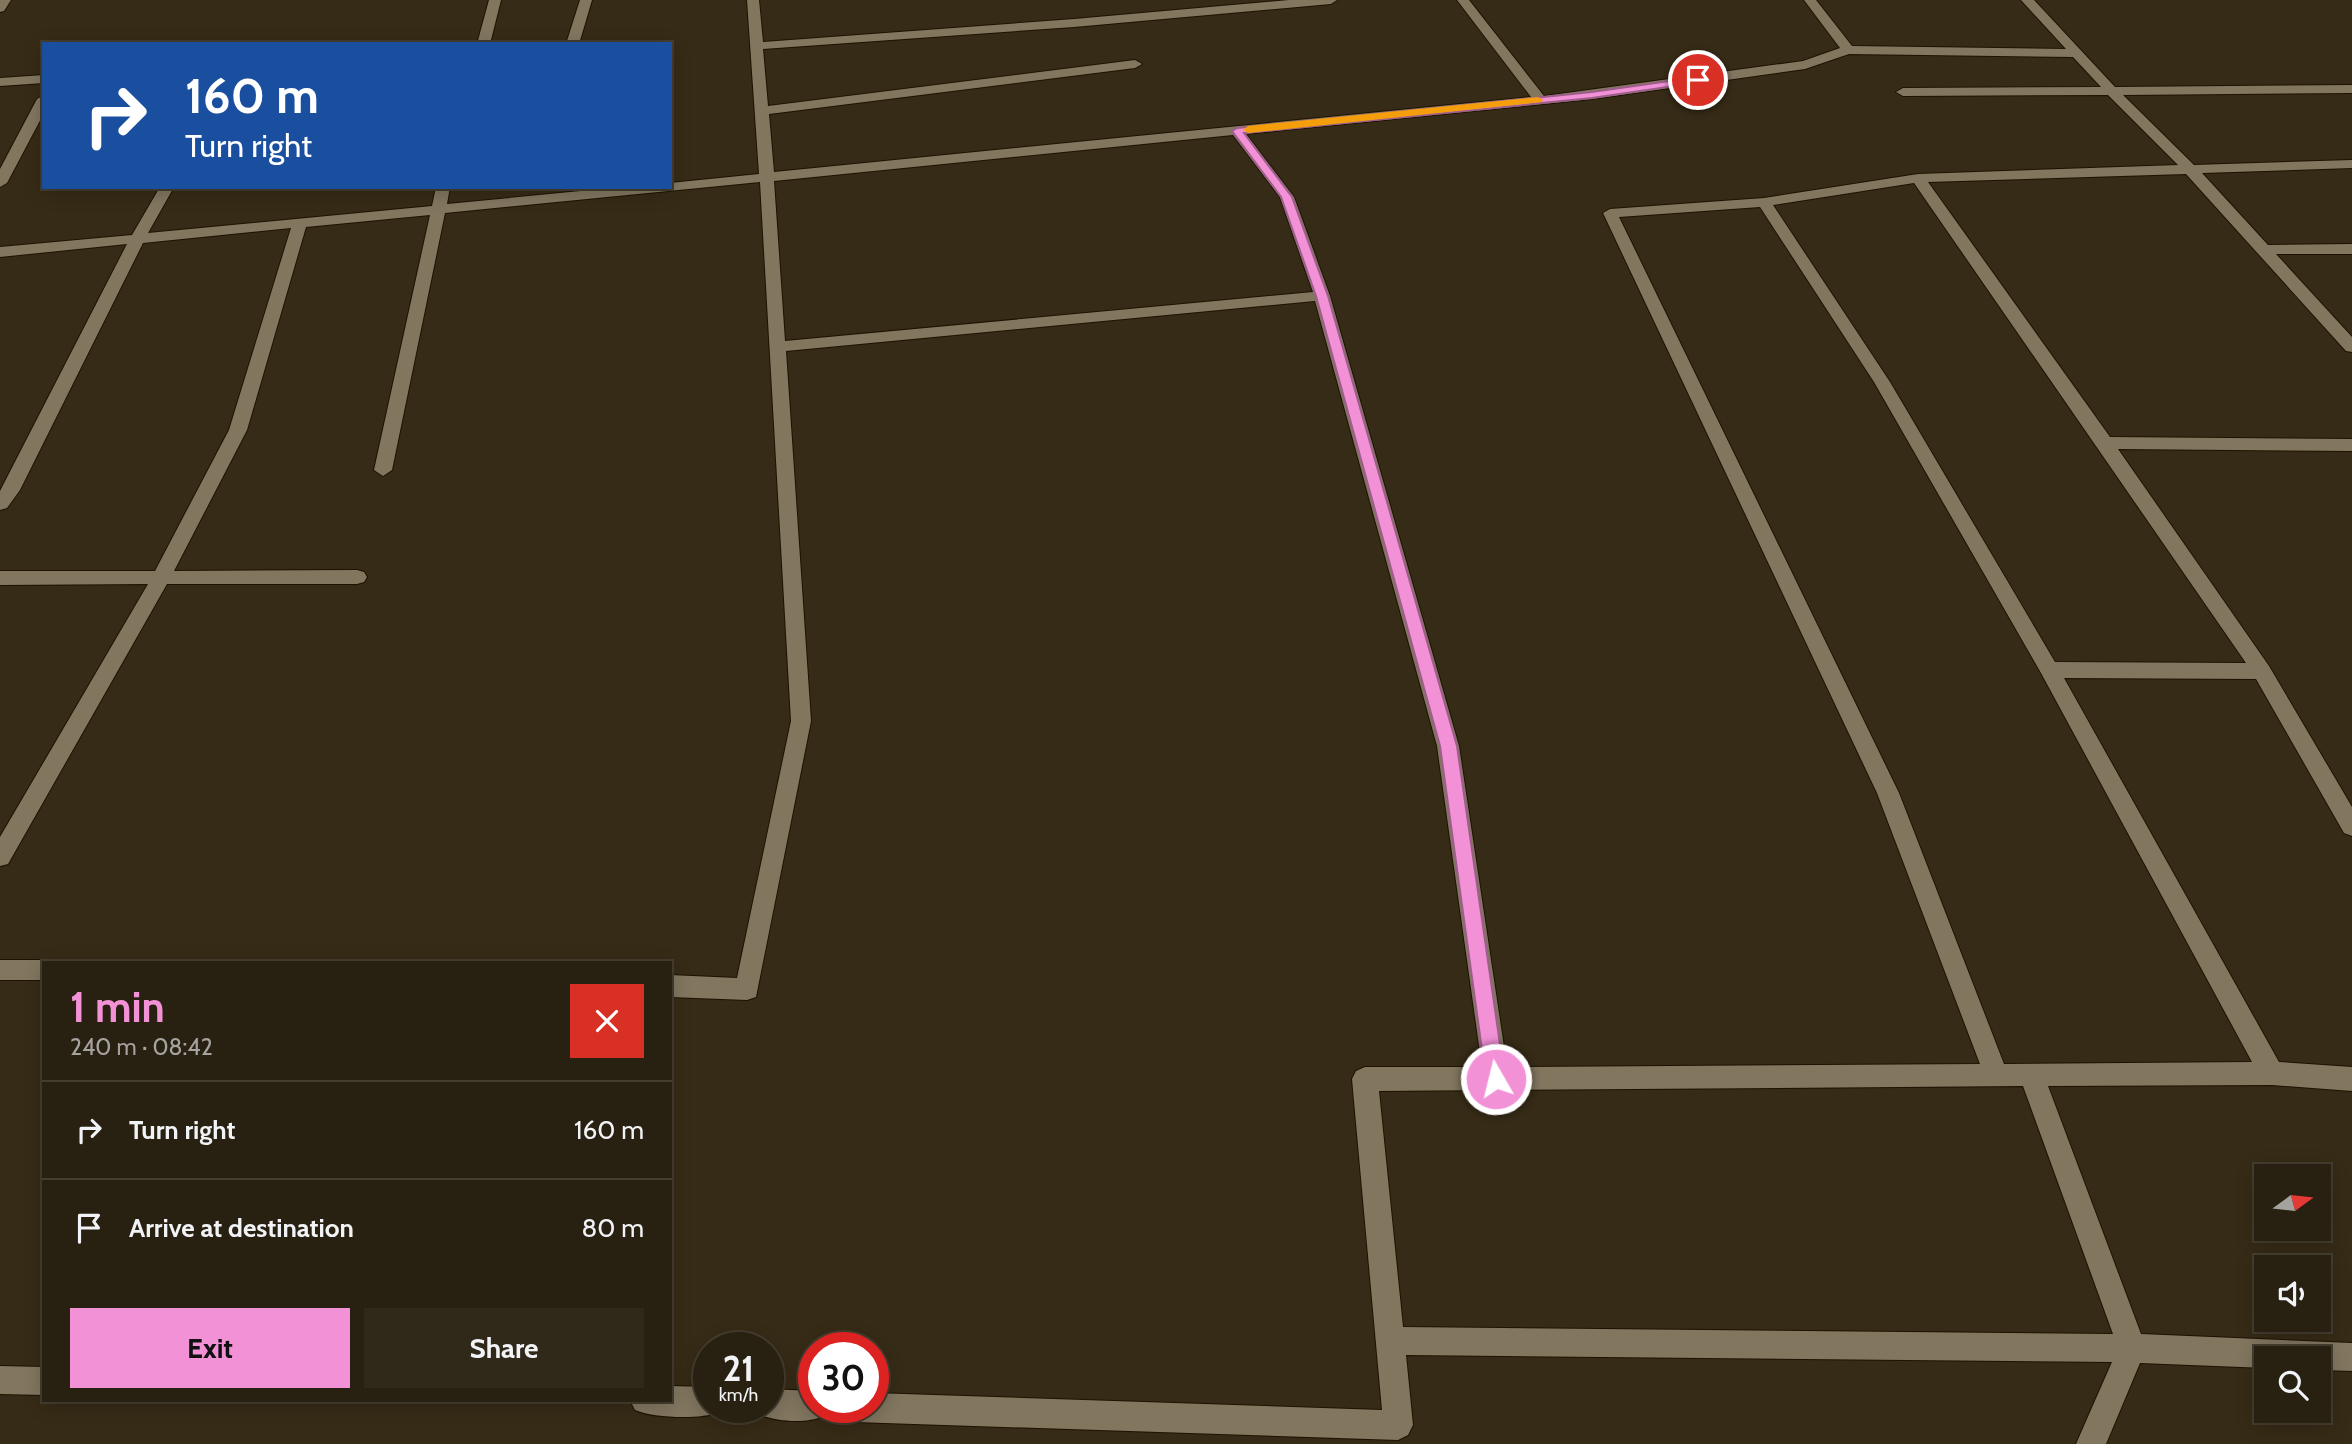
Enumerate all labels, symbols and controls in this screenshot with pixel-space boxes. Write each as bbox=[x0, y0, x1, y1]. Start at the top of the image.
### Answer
pin bbox=[1668, 50, 1728, 110]
icon: arrive bbox=[1679, 61, 1717, 99]
text: 160 m bbox=[185, 66, 319, 125]
icon: right bbox=[70, 70, 161, 161]
text: Turn right bbox=[185, 126, 312, 165]
text: 1 min bbox=[70, 981, 165, 1033]
button: close bbox=[570, 984, 644, 1058]
text: 240 m · 08:42 bbox=[70, 1033, 213, 1061]
position arrow bbox=[1459, 1042, 1533, 1116]
icon: right bbox=[70, 1111, 108, 1149]
text: Turn right bbox=[129, 1114, 235, 1146]
text: 160 m bbox=[574, 1114, 644, 1146]
north arrow bbox=[2254, 1164, 2331, 1241]
map controls bbox=[2254, 1164, 2331, 1423]
icon: arrive bbox=[70, 1209, 108, 1247]
text: Arrive at destination bbox=[129, 1212, 354, 1244]
text: 80 m bbox=[581, 1212, 644, 1244]
button: sound bbox=[2254, 1255, 2331, 1332]
button: Exit bbox=[70, 1308, 350, 1388]
button: Share bbox=[364, 1308, 644, 1388]
speed limit sign: 30 bbox=[798, 1332, 889, 1423]
button: search bbox=[2254, 1346, 2331, 1423]
text: 21 bbox=[723, 1347, 754, 1390]
text: km/h bbox=[719, 1384, 758, 1406]

